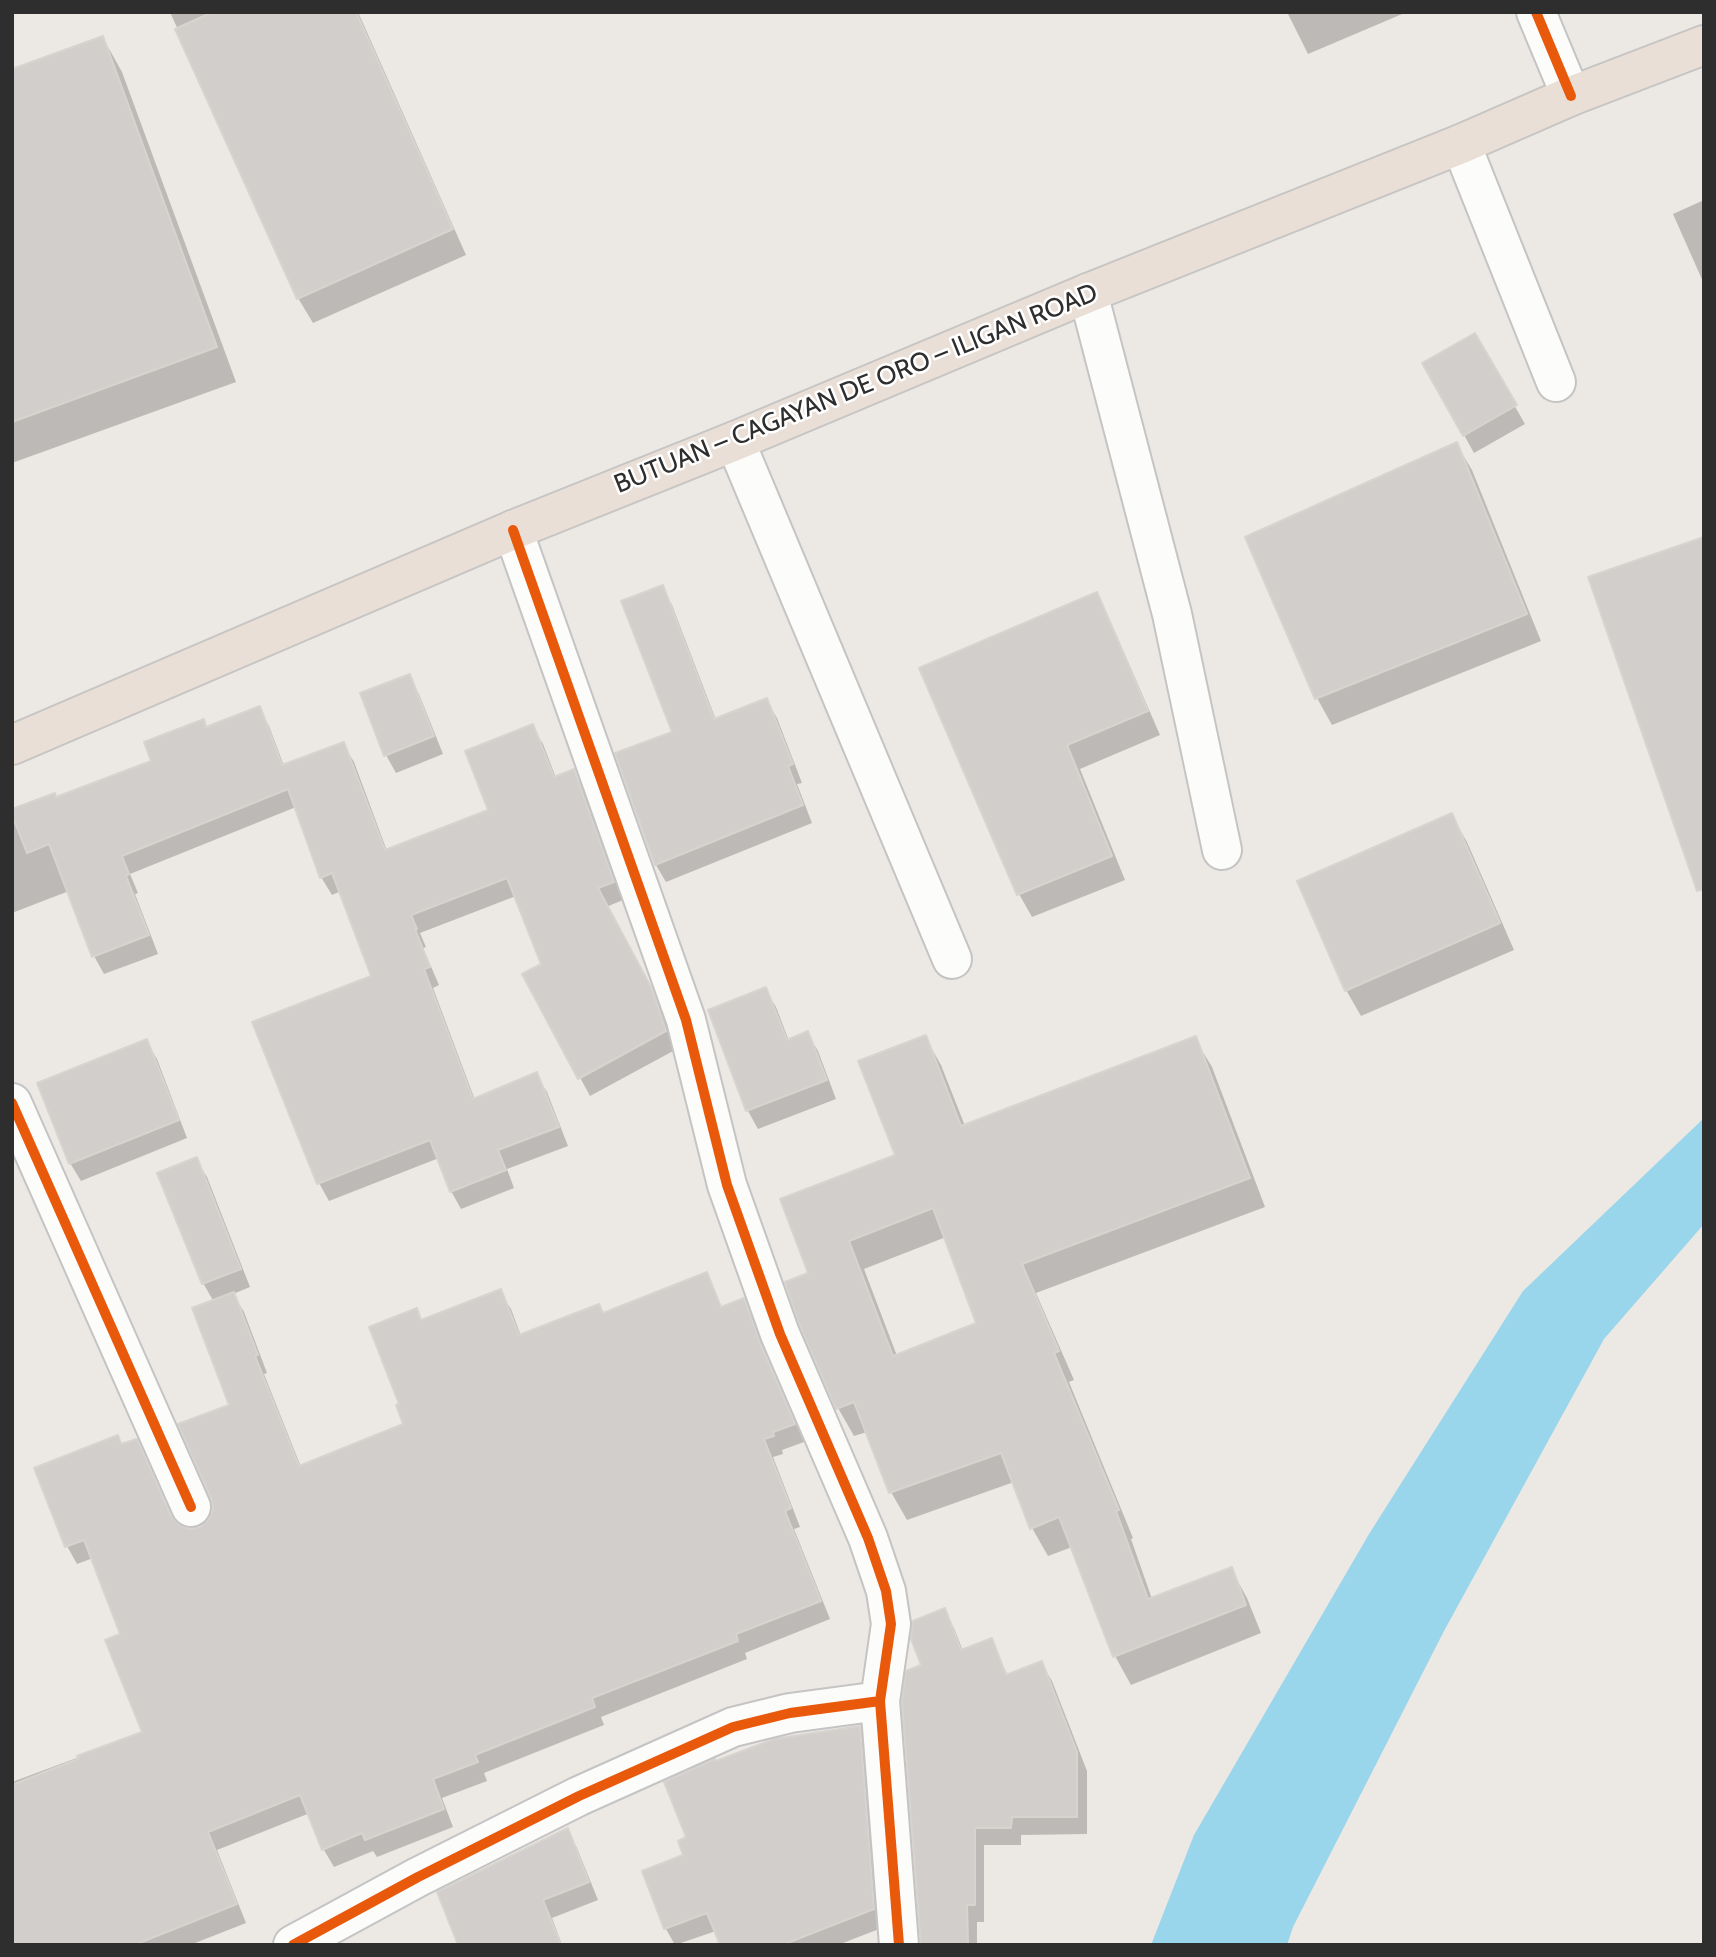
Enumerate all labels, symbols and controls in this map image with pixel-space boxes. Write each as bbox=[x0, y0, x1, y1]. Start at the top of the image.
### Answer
street label: BUTUAN – CAGAYAN DE ORO – ILIGAN ROAD bbox=[610, 277, 1102, 501]

